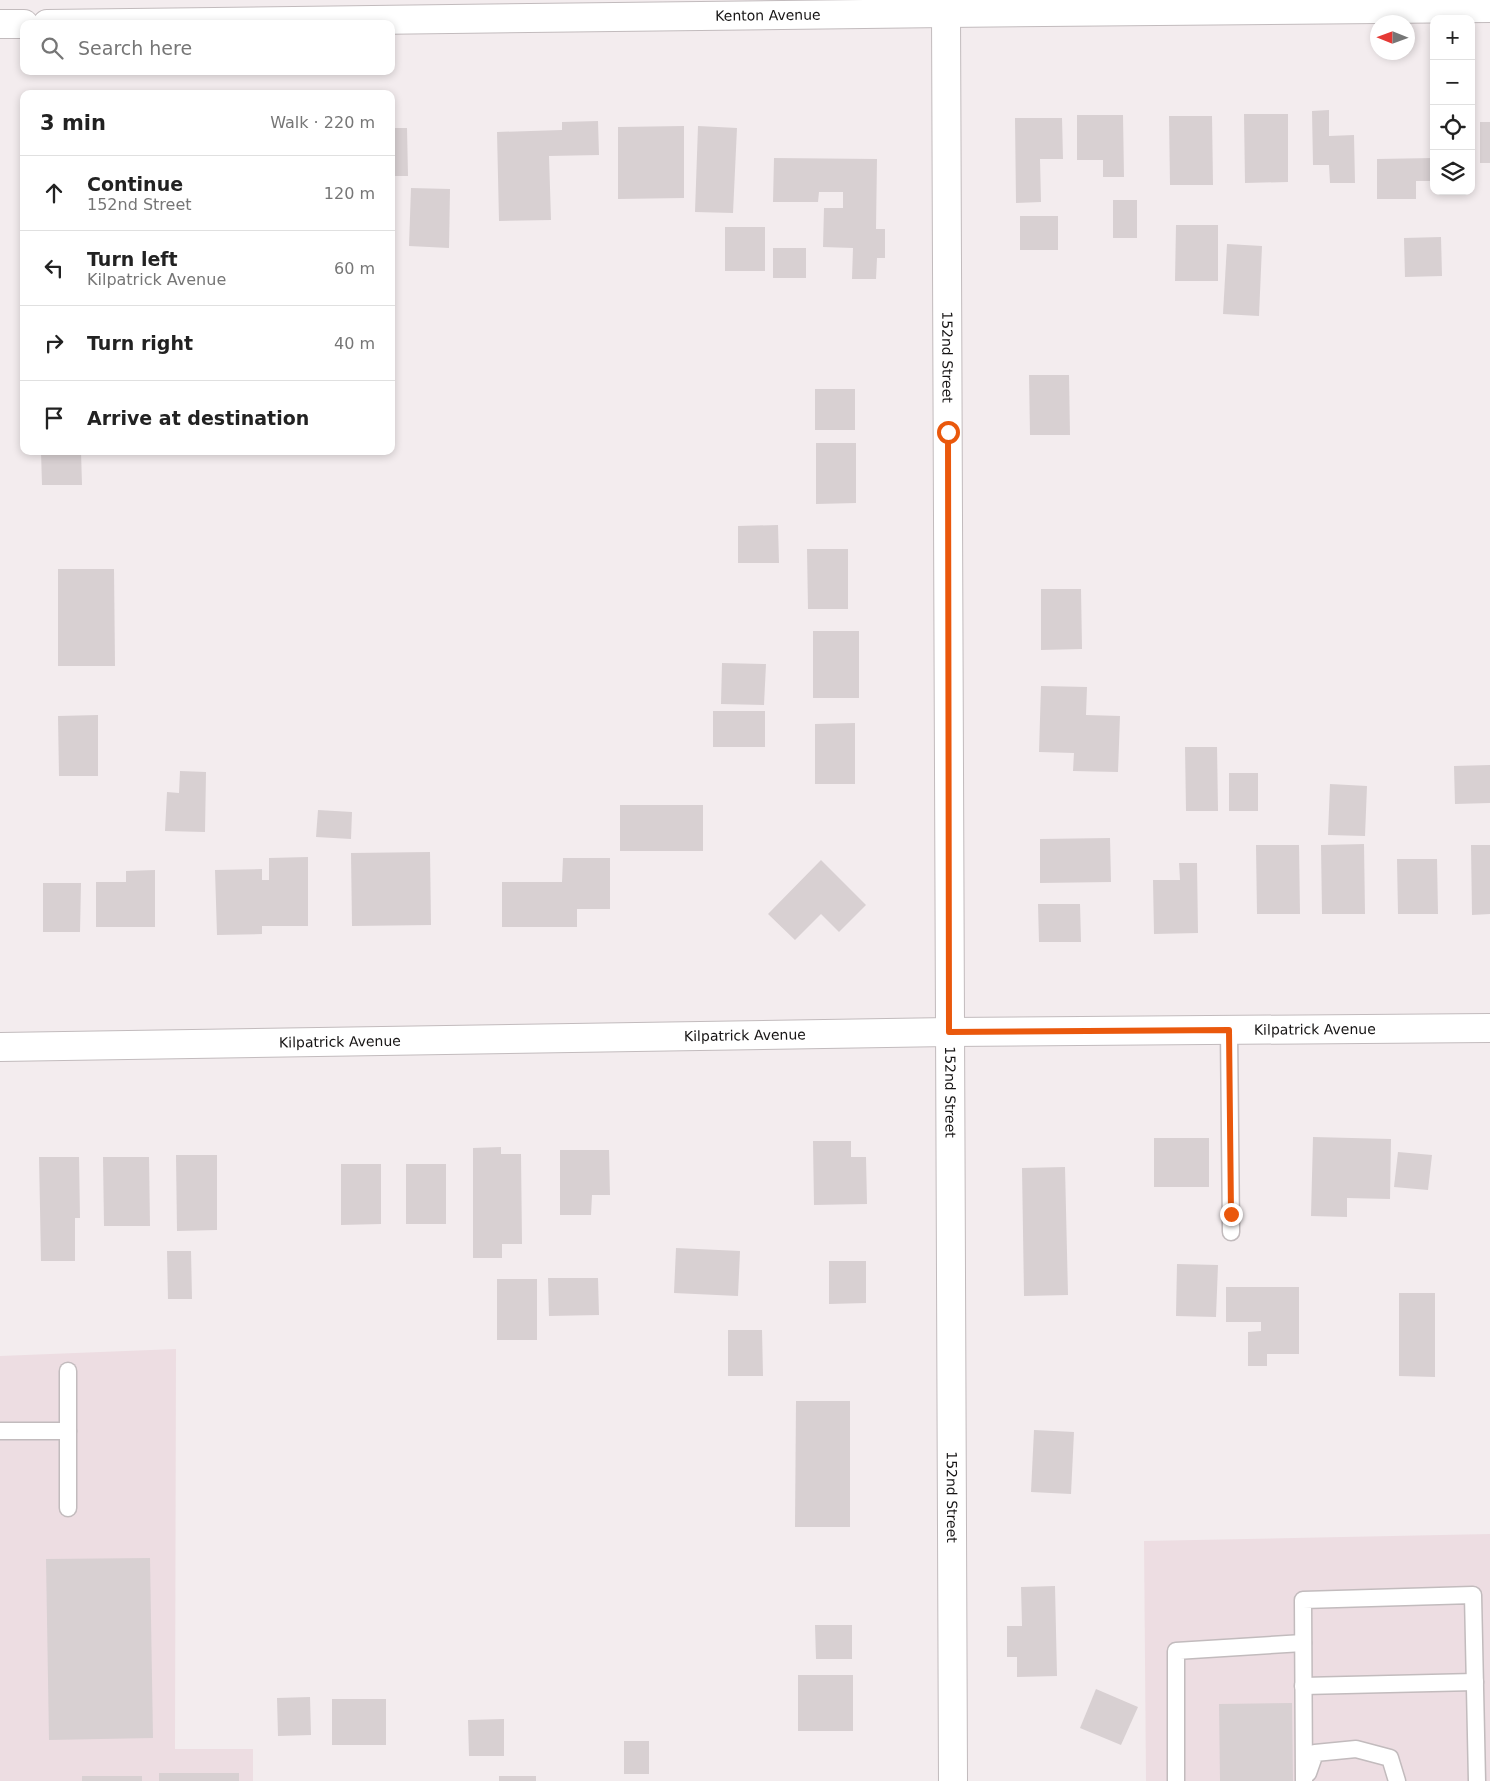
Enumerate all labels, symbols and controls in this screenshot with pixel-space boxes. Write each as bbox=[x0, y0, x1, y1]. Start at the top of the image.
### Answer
street label: Kenton Avenue bbox=[715, 7, 821, 24]
north arrow bbox=[1370, 15, 1415, 60]
map controls bbox=[1430, 15, 1475, 195]
button: + bbox=[1430, 15, 1475, 60]
search box bbox=[20, 20, 395, 75]
icon: search bbox=[38, 34, 66, 62]
text: Search here bbox=[78, 37, 192, 59]
button: − bbox=[1430, 60, 1475, 105]
button: locate bbox=[1430, 105, 1475, 150]
text: 3 min bbox=[40, 111, 106, 135]
text: Walk · 220 m bbox=[270, 113, 375, 132]
button: layers bbox=[1430, 150, 1475, 195]
text: Continue bbox=[87, 173, 183, 195]
icon: ahead bbox=[40, 179, 68, 207]
text: 120 m bbox=[324, 184, 375, 203]
text: 152nd Street bbox=[87, 195, 192, 214]
text: Turn left bbox=[87, 248, 178, 270]
icon: left bbox=[40, 254, 68, 282]
text: 60 m bbox=[334, 259, 375, 278]
text: Kilpatrick Avenue bbox=[87, 270, 226, 289]
street label: 152nd Street bbox=[939, 311, 956, 403]
icon: right bbox=[40, 329, 68, 357]
text: Turn right bbox=[87, 332, 193, 354]
text: 40 m bbox=[334, 334, 375, 353]
icon: arrive bbox=[40, 404, 68, 432]
text: Arrive at destination bbox=[87, 407, 309, 429]
route start bbox=[937, 421, 960, 444]
street label: Kilpatrick Avenue bbox=[1254, 1021, 1376, 1038]
street label: Kilpatrick Avenue bbox=[684, 1026, 806, 1044]
street label: Kilpatrick Avenue bbox=[279, 1033, 401, 1051]
street label: 152nd Street bbox=[942, 1046, 958, 1138]
route end bbox=[1220, 1203, 1243, 1226]
street label: 152nd Street bbox=[944, 1451, 960, 1543]

